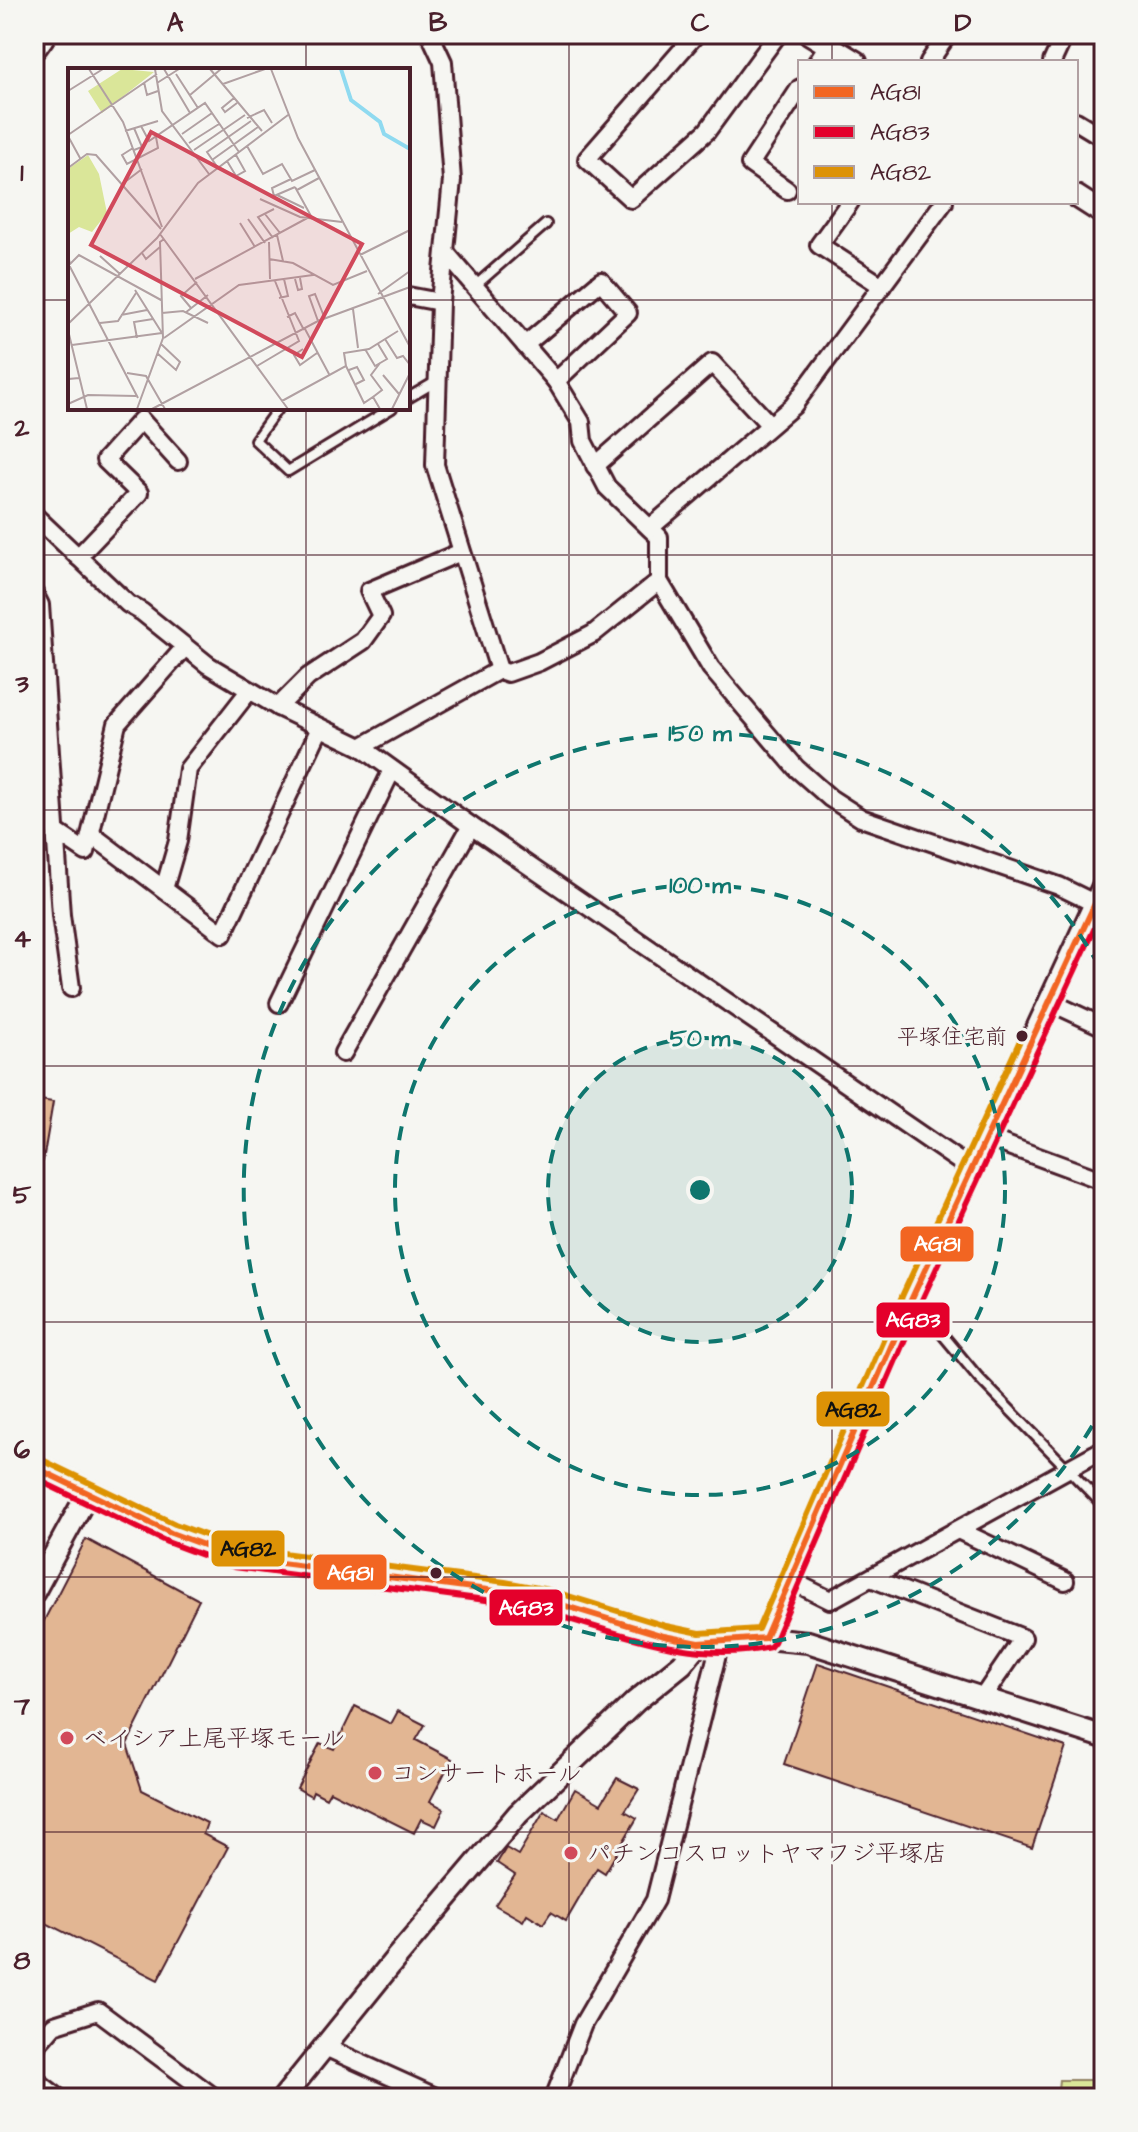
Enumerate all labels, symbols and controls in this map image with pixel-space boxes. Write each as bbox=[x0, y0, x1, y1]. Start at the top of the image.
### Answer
text: A bbox=[167, 5, 184, 41]
text: B bbox=[429, 5, 448, 41]
text: C bbox=[691, 5, 710, 41]
text: D bbox=[955, 5, 972, 41]
legend bbox=[798, 60, 1078, 204]
inset map bbox=[68, 68, 410, 410]
text: AG81 bbox=[870, 76, 921, 110]
text: AG83 bbox=[870, 116, 930, 150]
text: 1 bbox=[20, 155, 24, 191]
text: AG82 bbox=[870, 156, 932, 190]
text: 2 bbox=[14, 410, 30, 446]
text: 3 bbox=[14, 666, 29, 702]
text: 150 m bbox=[668, 717, 732, 751]
text: 100 m bbox=[669, 869, 731, 903]
text: 4 bbox=[13, 921, 31, 957]
text: 50 m bbox=[670, 1022, 731, 1056]
place label: 平塚住宅前 bbox=[897, 1022, 1007, 1053]
marker: 平塚住宅前 bbox=[1014, 1028, 1030, 1044]
centre of rings bbox=[686, 1176, 714, 1204]
text: 5 bbox=[13, 1177, 32, 1213]
line badge: AG81 bbox=[899, 1225, 975, 1263]
text: AG81 bbox=[914, 1229, 960, 1260]
line badge: AG83 bbox=[875, 1301, 951, 1339]
text: AG83 bbox=[886, 1305, 941, 1336]
line badge: AG82 bbox=[815, 1390, 891, 1428]
text: AG82 bbox=[825, 1395, 881, 1426]
text: 6 bbox=[14, 1432, 31, 1468]
line badge: AG82 bbox=[210, 1529, 286, 1568]
text: AG82 bbox=[220, 1534, 276, 1565]
line badge: AG81 bbox=[312, 1553, 388, 1591]
text: AG81 bbox=[327, 1558, 373, 1589]
unlabelled marker bbox=[428, 1565, 444, 1581]
line badge: AG83 bbox=[488, 1588, 564, 1627]
text: AG83 bbox=[499, 1593, 554, 1624]
text: 7 bbox=[13, 1688, 30, 1724]
place label: ベイシア上尾平塚モール bbox=[83, 1722, 345, 1756]
marker: ベイシア上尾平塚モール bbox=[58, 1729, 76, 1747]
place label: コンサートホール bbox=[391, 1757, 582, 1791]
marker: コンサートホール bbox=[366, 1764, 384, 1782]
place label: パチンコスロットヤマフジ平塚店 bbox=[587, 1837, 947, 1871]
marker: パチンコスロットヤマフジ平塚店 bbox=[562, 1844, 580, 1862]
text: 8 bbox=[14, 1943, 31, 1979]

